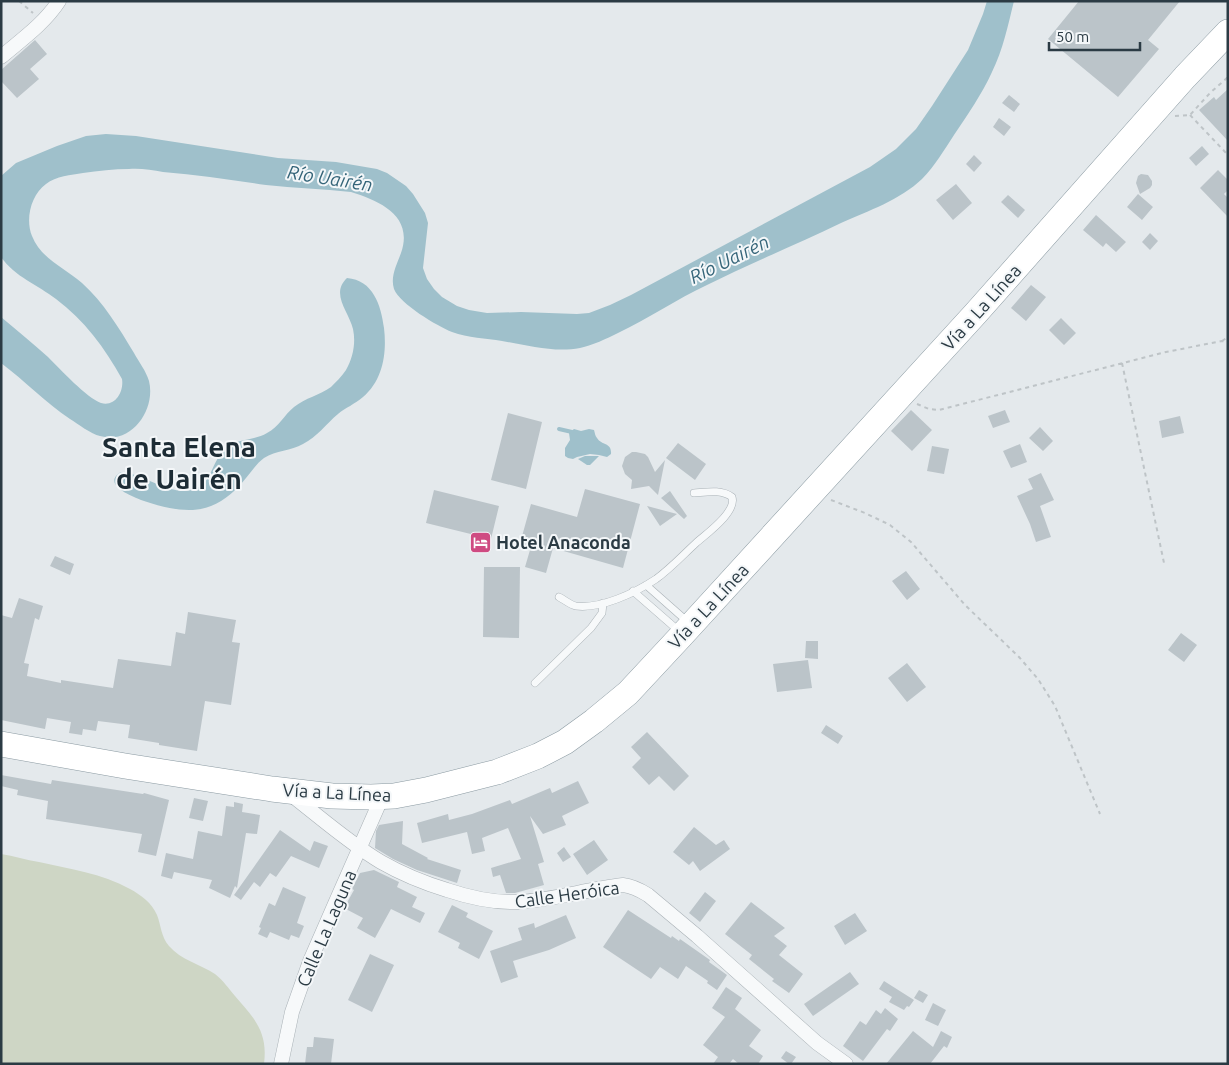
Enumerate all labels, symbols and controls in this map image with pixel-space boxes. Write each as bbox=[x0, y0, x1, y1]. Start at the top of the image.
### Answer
scale bar bbox=[1049, 20, 1140, 52]
text: 50 m bbox=[1056, 28, 1089, 45]
water label: Río Uairén bbox=[286, 160, 374, 196]
water label: Río Uairén bbox=[686, 230, 772, 288]
street label: Vía a La Línea bbox=[937, 260, 1025, 354]
district label: Santa Elena de Uairén bbox=[102, 431, 256, 494]
hotel icon: Hotel Anaconda bbox=[468, 530, 492, 554]
place label: Hotel Anaconda bbox=[496, 532, 631, 552]
street label: Vía a La Línea bbox=[664, 559, 752, 653]
street label: Vía a La Línea bbox=[282, 779, 392, 805]
street label: Calle La Laguna bbox=[292, 867, 360, 989]
street label: Calle Heróica bbox=[513, 877, 621, 911]

